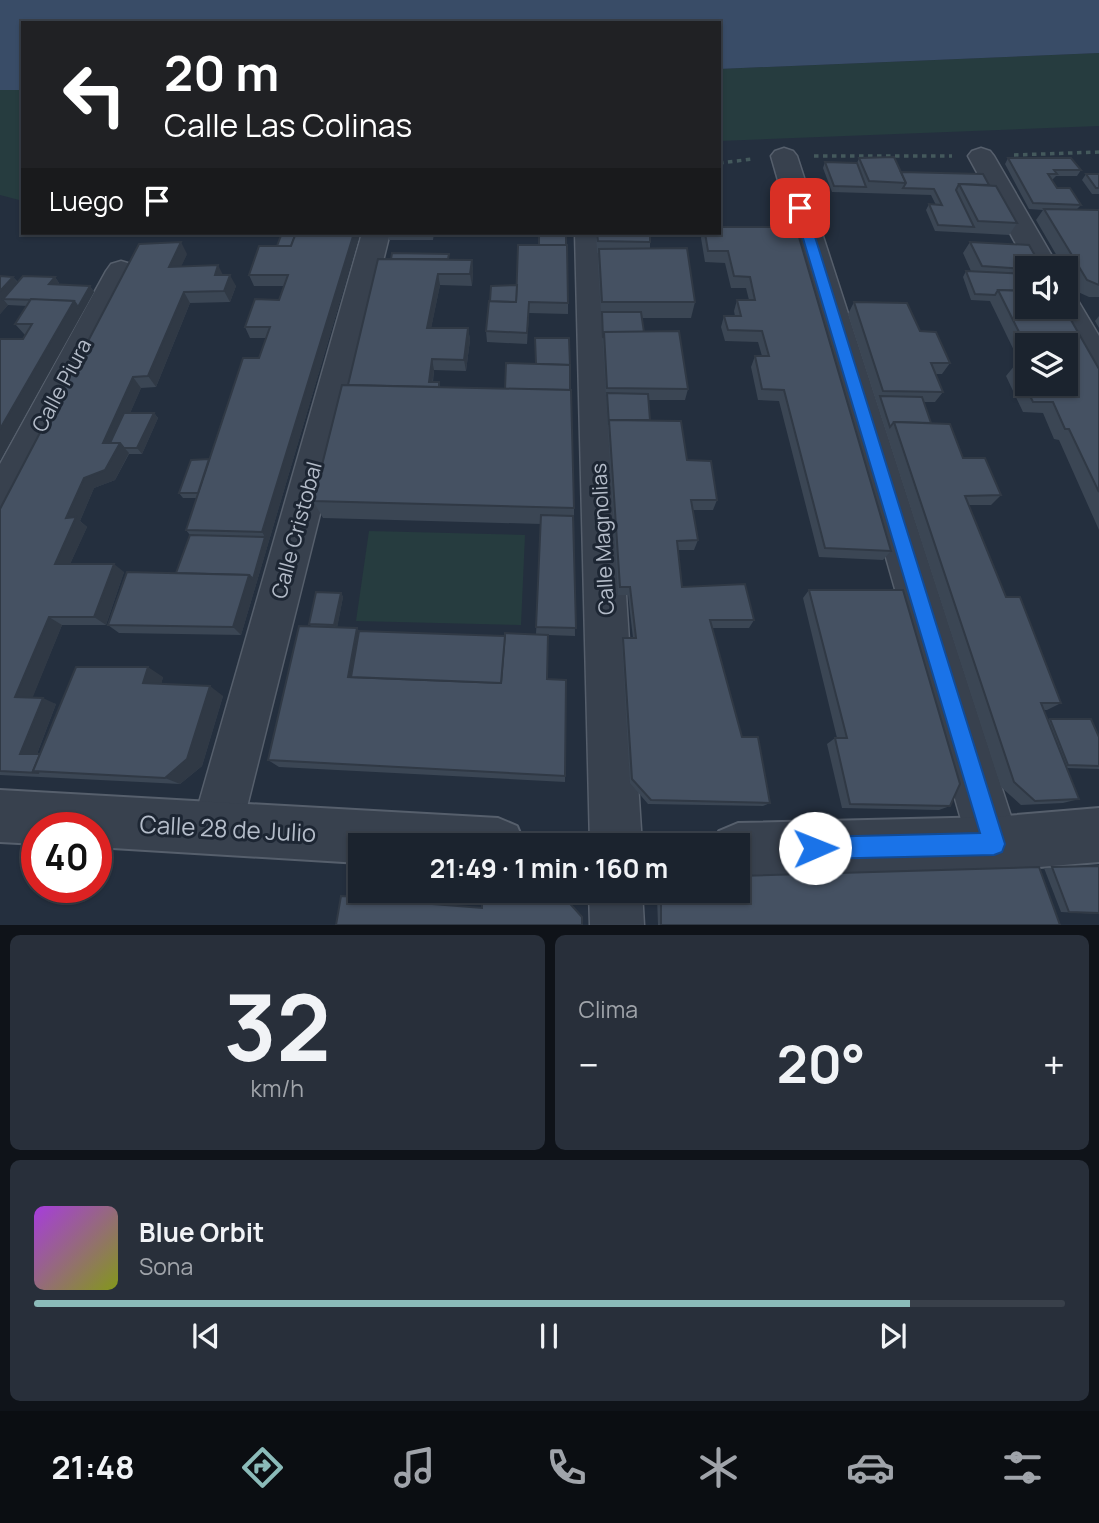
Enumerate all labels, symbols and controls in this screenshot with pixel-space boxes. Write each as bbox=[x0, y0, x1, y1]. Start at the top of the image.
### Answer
text: 20 m bbox=[164, 39, 279, 106]
icon: left bbox=[49, 49, 140, 140]
text: Calle Las Colinas bbox=[164, 103, 412, 147]
pin bbox=[770, 178, 830, 238]
icon: arrive bbox=[138, 182, 176, 220]
text: Luego bbox=[49, 183, 124, 219]
icon: arrive bbox=[781, 189, 819, 227]
map controls bbox=[1015, 256, 1078, 396]
button: sound bbox=[1015, 256, 1078, 319]
street label: Calle Piura bbox=[25, 333, 97, 437]
button: layers bbox=[1015, 333, 1078, 396]
street label: Calle Cristobal bbox=[264, 458, 328, 602]
street label: Calle Magnolias bbox=[584, 462, 620, 616]
street label: Calle 28 de Julio bbox=[139, 807, 317, 849]
position arrow bbox=[778, 811, 852, 885]
speed limit sign: 40 bbox=[21, 812, 112, 903]
text: 21:49 · 1 min · 160 m bbox=[430, 850, 668, 886]
text: 32 bbox=[224, 964, 331, 1088]
text: Clima bbox=[579, 993, 638, 1025]
text: 20° bbox=[777, 1028, 865, 1099]
text: − bbox=[579, 1038, 599, 1090]
text: + bbox=[1043, 1038, 1065, 1090]
text: km/h bbox=[251, 1072, 304, 1104]
text: Blue Orbit bbox=[139, 1214, 264, 1250]
text: Sona bbox=[139, 1250, 193, 1282]
icon: previous bbox=[187, 1317, 225, 1355]
icon: pause bbox=[530, 1317, 568, 1355]
icon: next bbox=[874, 1317, 912, 1355]
icon: directions bbox=[238, 1443, 287, 1492]
icon: music bbox=[390, 1443, 439, 1492]
icon: phone bbox=[542, 1443, 591, 1492]
icon: climate bbox=[694, 1443, 743, 1492]
icon: car bbox=[846, 1443, 895, 1492]
icon: filters bbox=[998, 1443, 1047, 1492]
text: 21:48 bbox=[52, 1445, 135, 1489]

